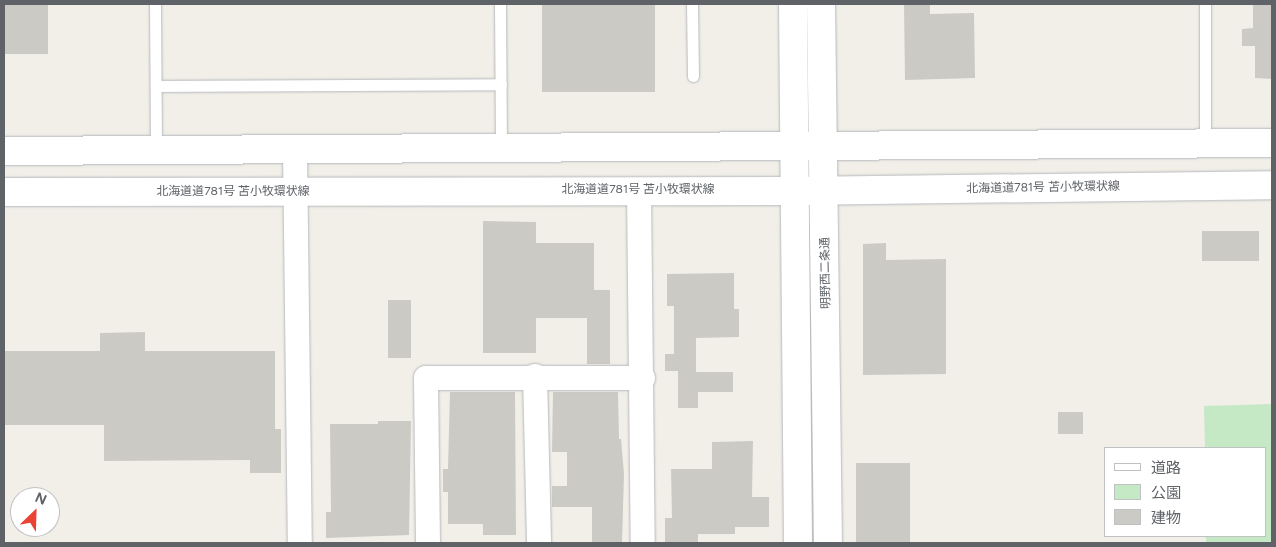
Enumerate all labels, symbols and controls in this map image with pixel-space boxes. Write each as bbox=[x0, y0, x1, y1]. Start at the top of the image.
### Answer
street label: 北海道道781号 苫小牧環状線 bbox=[966, 179, 1120, 197]
street label: 北海道道781号 苫小牧環状線 bbox=[561, 183, 715, 197]
street label: 北海道道781号 苫小牧環状線 bbox=[156, 185, 310, 199]
street label: 明野西二条通 bbox=[818, 237, 834, 309]
legend bbox=[1104, 447, 1266, 537]
text: 道路 bbox=[1151, 459, 1181, 477]
text: 公園 bbox=[1151, 484, 1181, 502]
north arrow bbox=[10, 487, 60, 537]
text: N bbox=[32, 489, 49, 509]
text: 建物 bbox=[1151, 509, 1181, 527]

